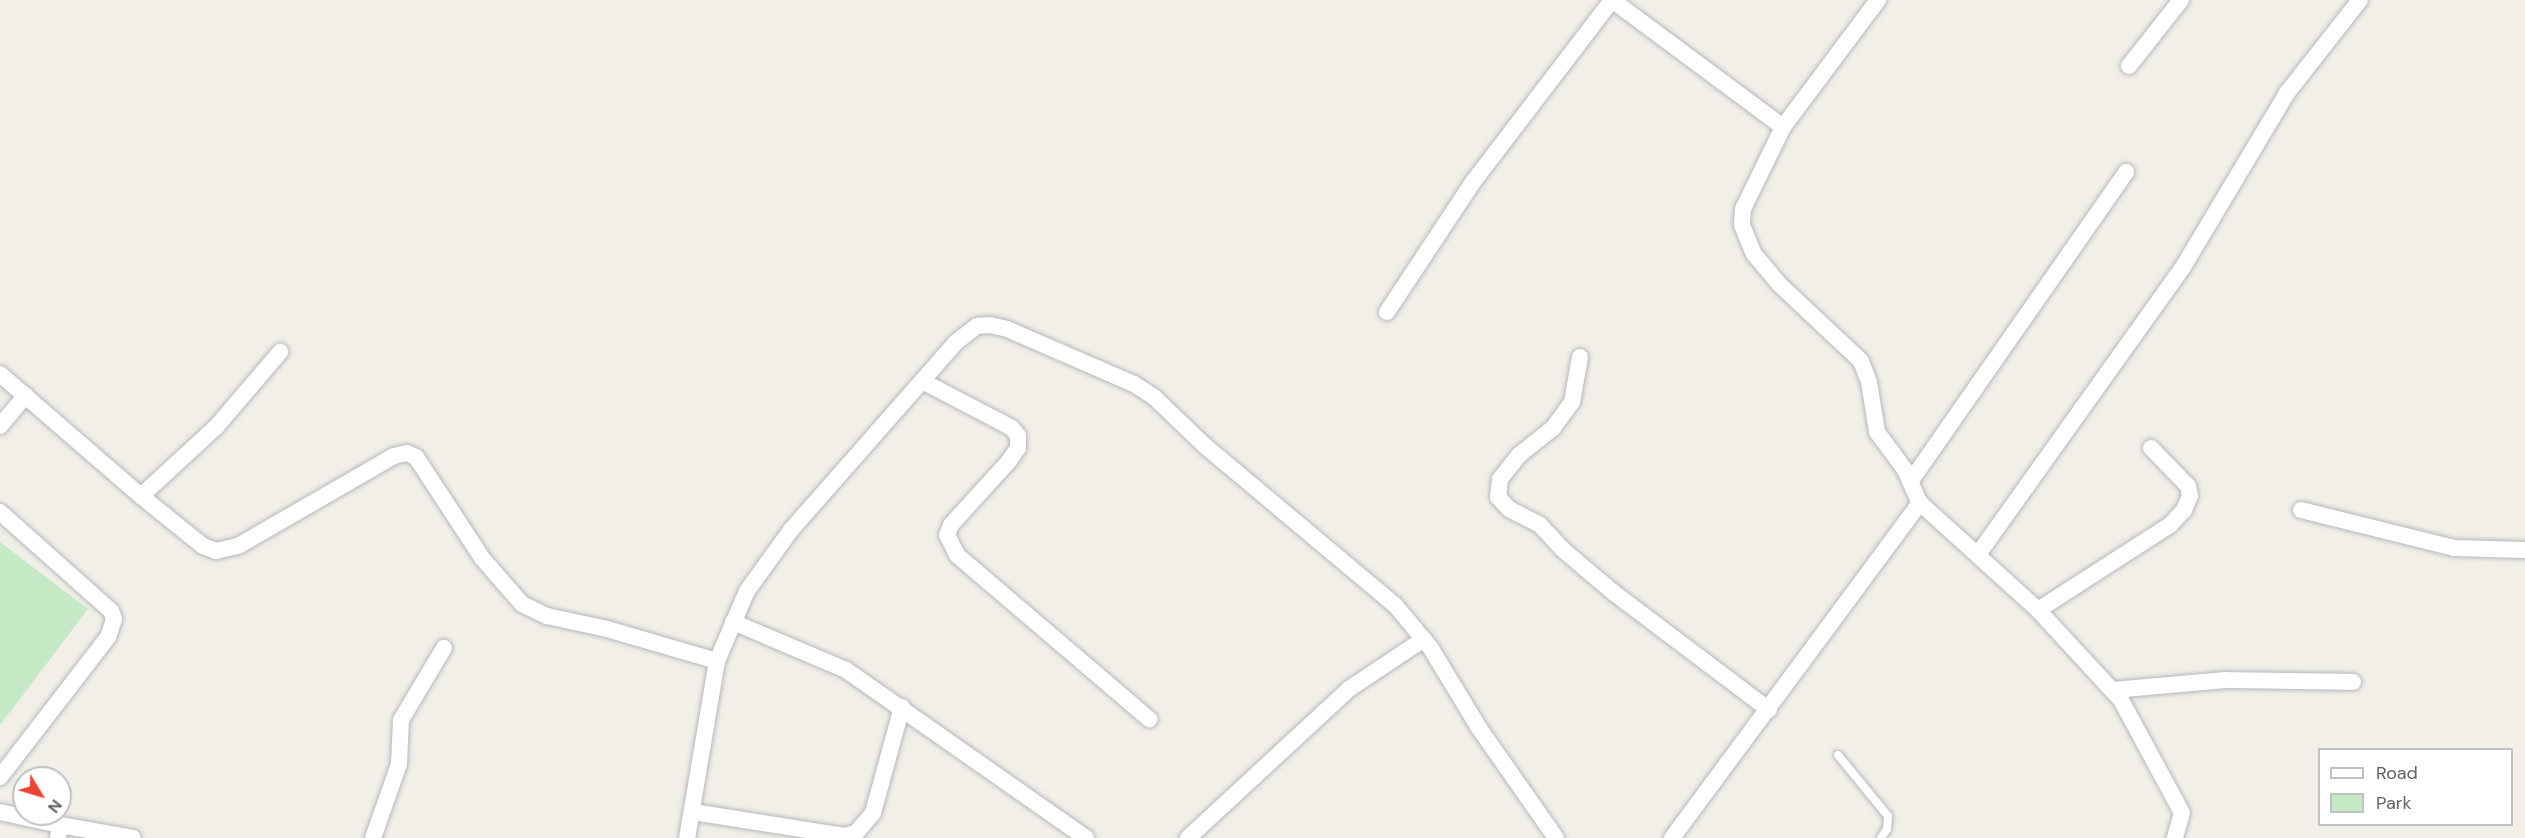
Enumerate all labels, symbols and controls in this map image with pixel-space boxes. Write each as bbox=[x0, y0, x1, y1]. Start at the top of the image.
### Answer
legend bbox=[2318, 748, 2513, 826]
text: Road bbox=[2376, 761, 2418, 785]
north arrow bbox=[12, 766, 72, 826]
text: Park bbox=[2376, 791, 2412, 815]
text: N bbox=[43, 795, 67, 817]

